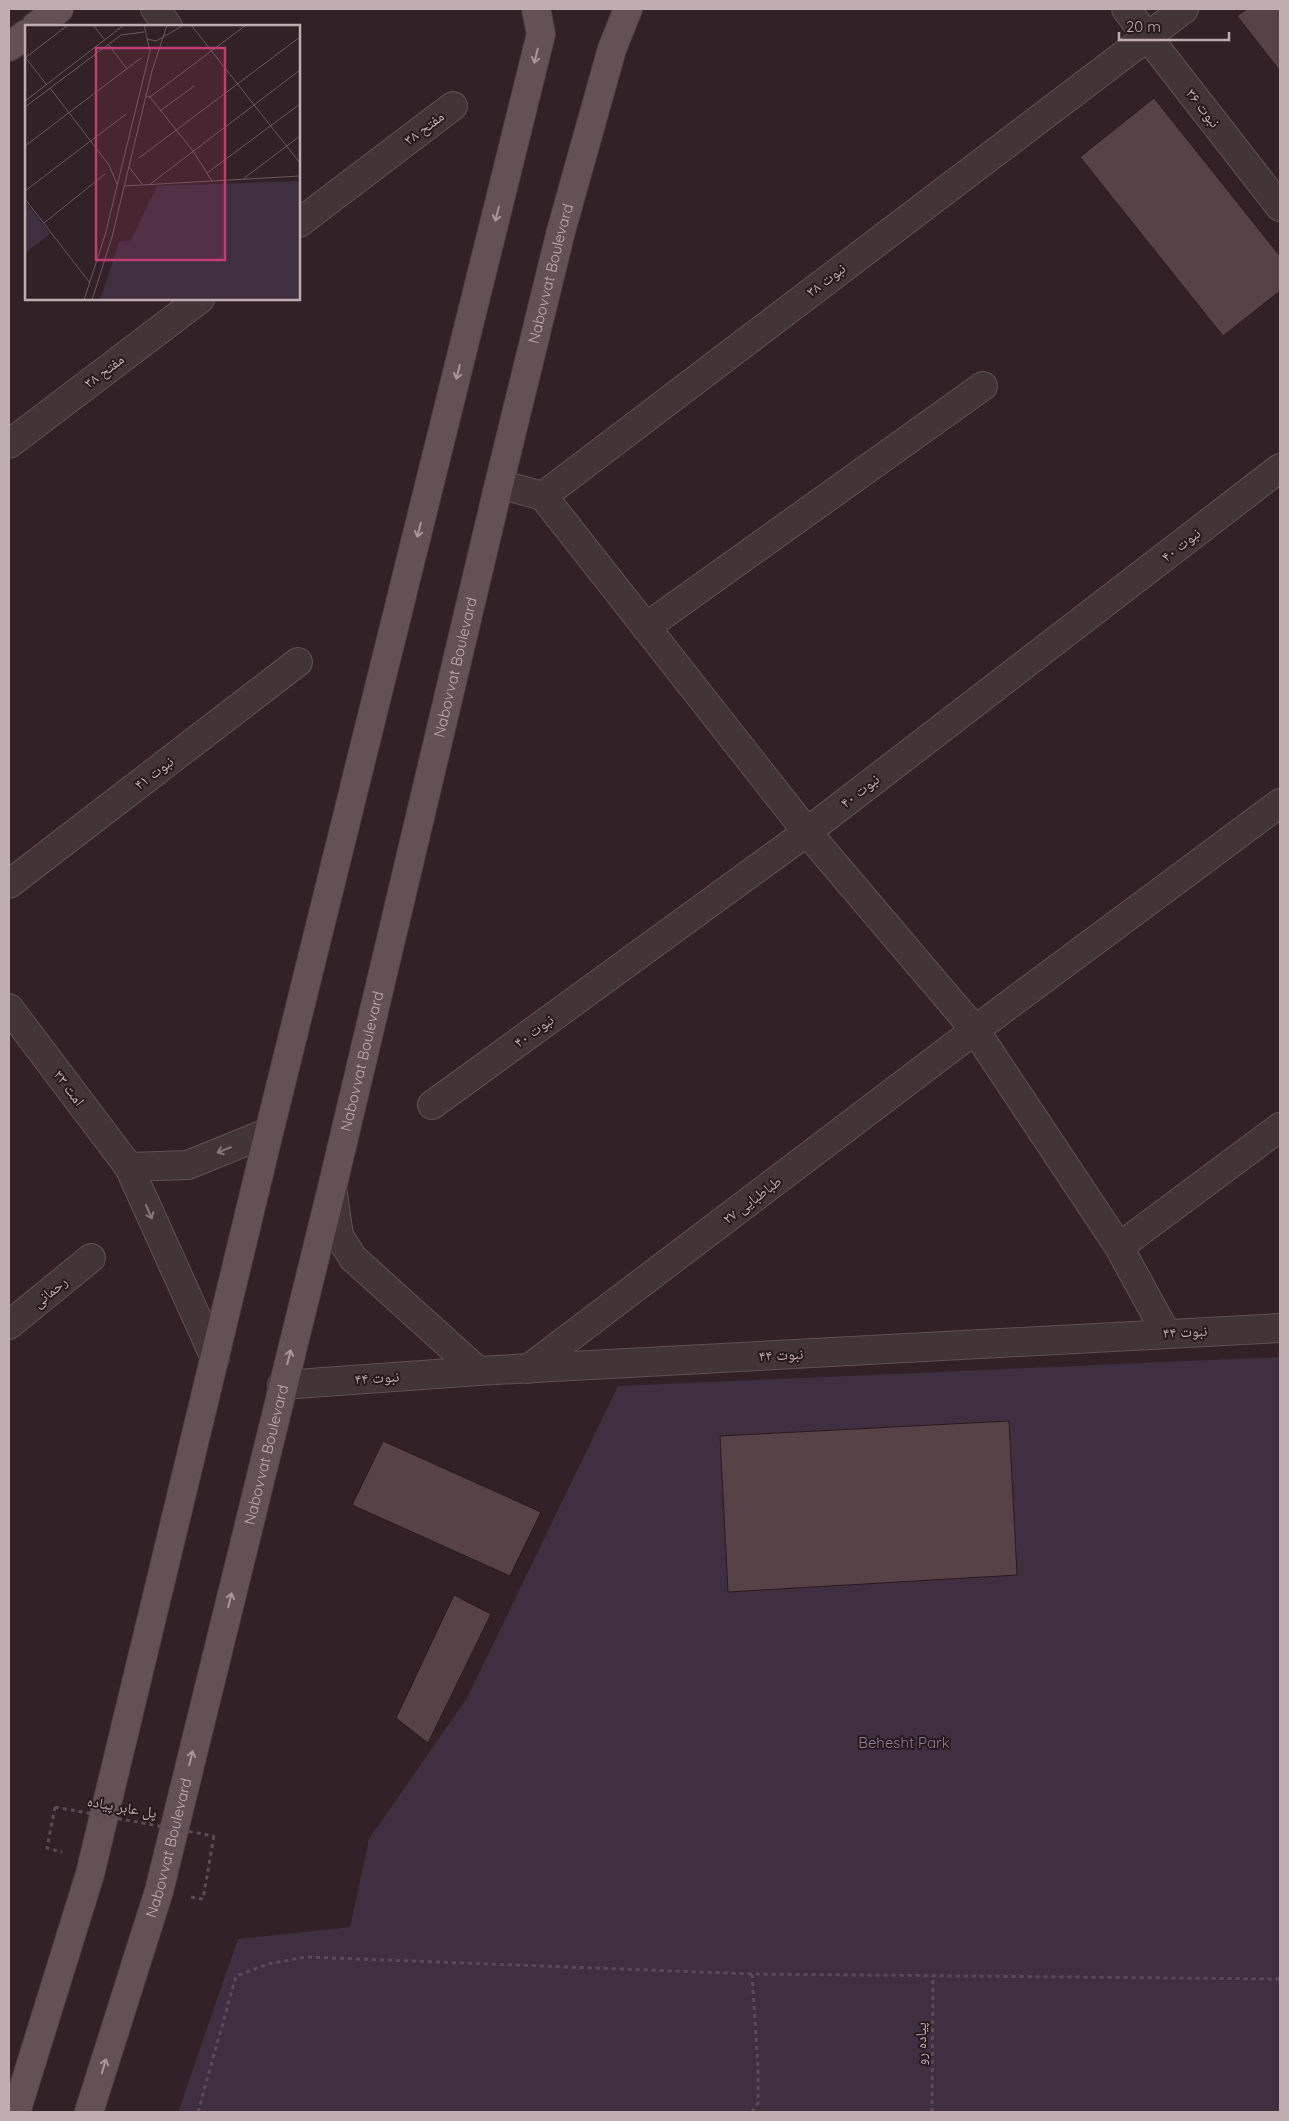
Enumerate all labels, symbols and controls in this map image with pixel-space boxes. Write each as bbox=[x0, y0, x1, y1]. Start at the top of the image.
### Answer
scale bar bbox=[1119, 10, 1229, 42]
text: 20 m bbox=[1126, 17, 1161, 36]
inset map bbox=[25, 25, 300, 300]
one-way arrow bbox=[531, 48, 540, 64]
street label: نبوت ۳۶ bbox=[1182, 84, 1225, 131]
street label: مفتح ۳۸ bbox=[400, 106, 448, 150]
street label: Nabovvat Boulevard bbox=[524, 201, 577, 345]
one-way arrow bbox=[492, 206, 501, 222]
street label: نبوت ۳۸ bbox=[802, 259, 849, 301]
street label: مفتح ۳۸ bbox=[80, 349, 128, 393]
one-way arrow bbox=[452, 363, 462, 379]
one-way arrow bbox=[413, 521, 423, 537]
street label: نبوت ۴۰ bbox=[1157, 523, 1204, 566]
street label: Nabovvat Boulevard bbox=[429, 595, 481, 739]
street label: نبوت ۴۱ bbox=[130, 752, 177, 794]
street label: نبوت ۴۰ bbox=[836, 769, 883, 812]
street label: Nabovvat Boulevard bbox=[336, 989, 387, 1133]
street label: نبوت ۴۰ bbox=[510, 1010, 557, 1051]
street label: امت ۳۳ bbox=[50, 1066, 89, 1109]
one-way arrow bbox=[217, 1146, 232, 1156]
street label: طباطبایی ۲۷ bbox=[718, 1171, 786, 1229]
one-way arrow bbox=[145, 1204, 155, 1219]
street label: رحمانی bbox=[28, 1272, 72, 1312]
street label: نبوت ۴۴ bbox=[1162, 1321, 1208, 1342]
street label: نبوت ۴۴ bbox=[758, 1344, 804, 1365]
one-way arrow bbox=[285, 1350, 294, 1366]
street label: نبوت ۴۴ bbox=[354, 1366, 400, 1389]
street label: Nabovvat Boulevard bbox=[239, 1383, 292, 1527]
one-way arrow bbox=[226, 1593, 235, 1609]
park label: Behesht Park bbox=[858, 1733, 950, 1752]
one-way arrow bbox=[187, 1750, 196, 1766]
street label: Nabovvat Boulevard bbox=[141, 1776, 195, 1920]
street label: پل عابر پیاده bbox=[86, 1791, 158, 1823]
street label: پیاده رو bbox=[911, 2022, 930, 2066]
one-way arrow bbox=[100, 2058, 109, 2074]

